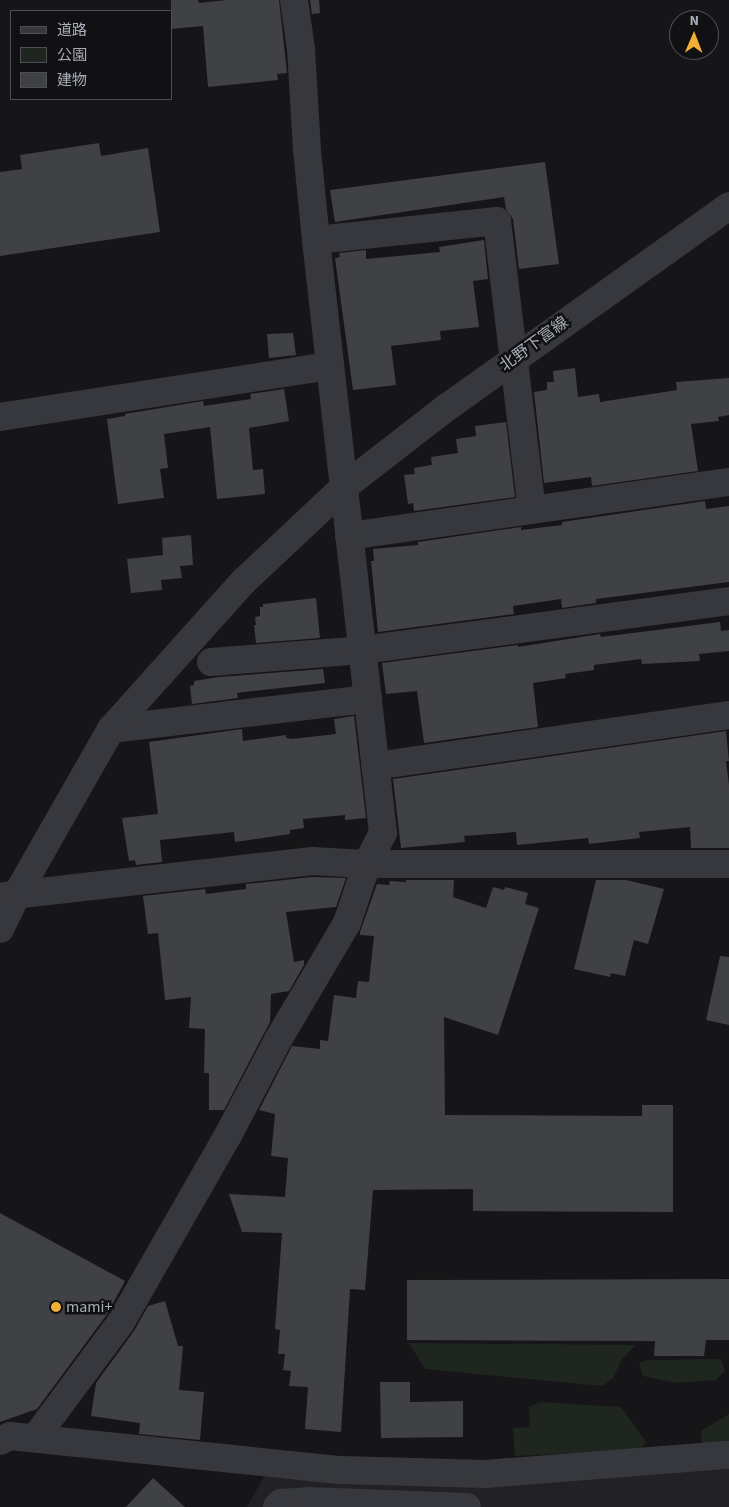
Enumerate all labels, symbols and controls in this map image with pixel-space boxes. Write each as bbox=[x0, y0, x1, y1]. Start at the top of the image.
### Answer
legend bbox=[10, 10, 172, 100]
north arrow bbox=[669, 10, 719, 60]
text: N bbox=[689, 11, 699, 31]
text: 道路 bbox=[57, 20, 87, 41]
text: 公園 bbox=[57, 45, 87, 66]
text: 建物 bbox=[57, 70, 87, 91]
street label: 北野下富線 bbox=[496, 313, 572, 375]
place label: mami+ bbox=[66, 1297, 112, 1317]
marker: mami+ bbox=[50, 1301, 62, 1313]

